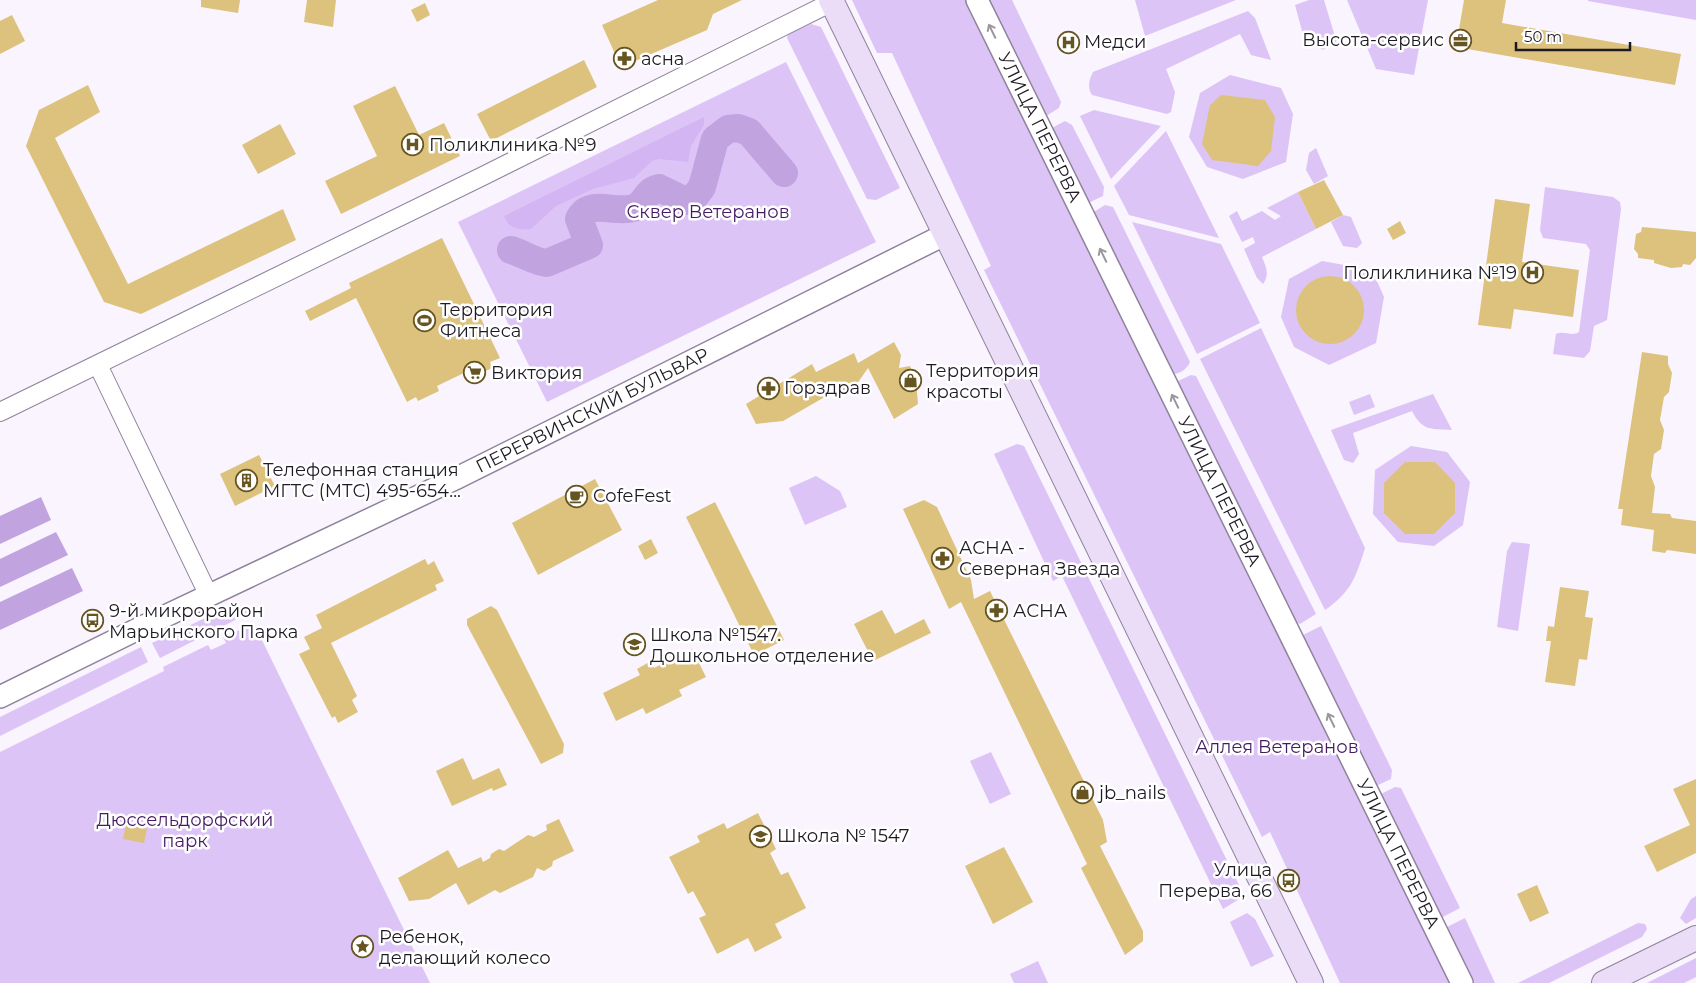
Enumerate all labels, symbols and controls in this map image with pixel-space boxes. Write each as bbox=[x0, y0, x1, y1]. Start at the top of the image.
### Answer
scale bar bbox=[1516, 20, 1630, 52]
one-way arrow bbox=[987, 24, 996, 39]
text: 50 m bbox=[1524, 27, 1562, 46]
office icon: Высота-сервис bbox=[1448, 28, 1472, 52]
place label: Высота-сервис bbox=[1302, 29, 1444, 51]
hospital icon: Медси bbox=[1056, 30, 1080, 54]
place label: Медси bbox=[1084, 31, 1147, 53]
pharmacy icon: асна bbox=[613, 47, 637, 71]
place label: асна bbox=[641, 48, 684, 70]
street label: УЛИЦА ПЕРЕРВА bbox=[994, 49, 1086, 206]
hospital icon: Поликлиника №9 bbox=[401, 133, 425, 157]
place label: Поликлиника №9 bbox=[429, 134, 596, 156]
park label: Сквер Ветеранов bbox=[626, 201, 790, 223]
one-way arrow bbox=[1098, 248, 1108, 263]
hospital icon: Поликлиника №19 bbox=[1521, 261, 1545, 285]
place label: Поликлиника №19 bbox=[1343, 262, 1517, 284]
place label: Территория Фитнеса bbox=[440, 299, 553, 342]
sports icon: Территория Фитнеса bbox=[412, 308, 436, 332]
street label: ПЕРЕРВИНСКИЙ БУЛЬВАР bbox=[472, 343, 712, 478]
place label: Территория красоты bbox=[926, 360, 1039, 403]
supermarket icon: Виктория bbox=[463, 361, 487, 385]
place label: Виктория bbox=[491, 362, 582, 384]
shop icon: Территория красоты bbox=[898, 369, 922, 393]
pharmacy icon: Горздрав bbox=[756, 376, 780, 400]
place label: Горздрав bbox=[784, 377, 871, 399]
one-way arrow bbox=[1169, 394, 1179, 409]
street label: УЛИЦА ПЕРЕРВА bbox=[1173, 413, 1266, 571]
place label: Телефонная станция МГТС (МТС) 495-654... bbox=[263, 459, 461, 502]
building icon: Телефонная станция МГТС (МТС) 495-654... bbox=[235, 468, 259, 492]
cafe icon: CofeFest bbox=[565, 484, 589, 508]
place label: CofeFest bbox=[593, 485, 672, 507]
place label: АСНА - Северная Звезда bbox=[959, 537, 1120, 580]
pharmacy icon: АСНА - Северная Звезда bbox=[931, 546, 955, 570]
pharmacy icon: АСНА bbox=[985, 599, 1009, 623]
place label: 9-й микрорайон Марьинского Парка bbox=[109, 600, 298, 643]
place label: АСНА bbox=[1013, 600, 1068, 622]
bus stop icon: 9-й микрорайон Марьинского Парка bbox=[81, 609, 105, 633]
place label: Школа №1547. Дошкольное отделение bbox=[650, 624, 875, 667]
school or university icon: Школа №1547. Дошкольное отделение bbox=[622, 633, 646, 657]
one-way arrow bbox=[1326, 713, 1336, 728]
park label: Аллея Ветеранов bbox=[1195, 736, 1359, 758]
street label: УЛИЦА ПЕРЕРВА bbox=[1352, 775, 1445, 933]
shop icon: jb_nails bbox=[1071, 781, 1095, 805]
place label: jb_nails bbox=[1097, 782, 1166, 804]
park label: Дюссельдорфский парк bbox=[97, 809, 273, 852]
school or university icon: Школа № 1547 bbox=[749, 824, 773, 848]
place label: Школа № 1547 bbox=[777, 825, 909, 847]
place label: Улица Перерва, 66 bbox=[1158, 859, 1272, 902]
bus stop icon: Улица Перерва, 66 bbox=[1276, 868, 1300, 892]
place label: Ребенок, делающий колесо bbox=[379, 926, 551, 969]
place icon: Ребенок, делающий колесо bbox=[351, 935, 375, 959]

